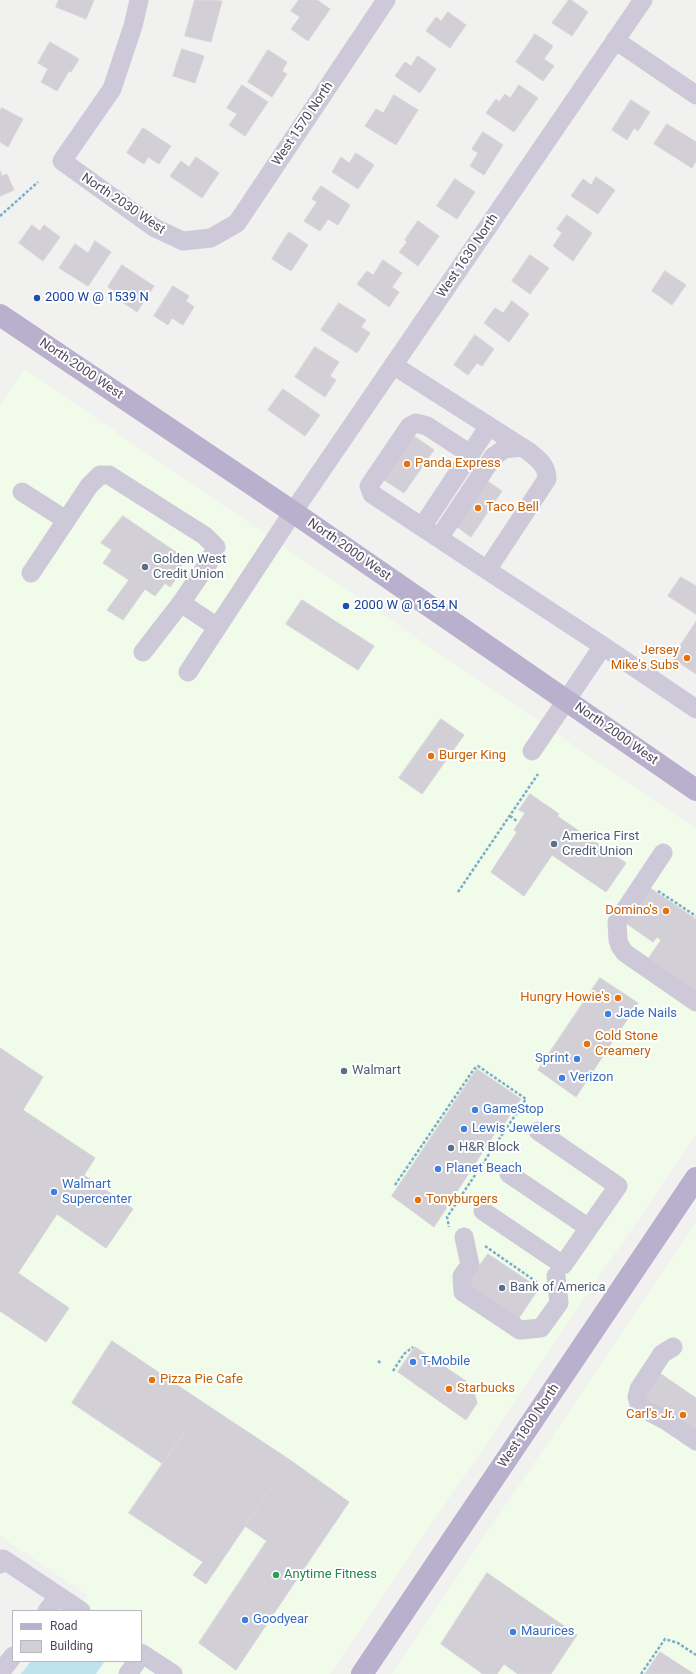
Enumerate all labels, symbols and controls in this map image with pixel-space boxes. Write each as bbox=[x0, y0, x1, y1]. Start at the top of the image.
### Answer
street label: West 1570 North bbox=[269, 79, 337, 169]
street label: North 2030 West bbox=[78, 170, 168, 238]
street label: West 1630 North bbox=[434, 211, 502, 301]
place label: 2000 W @ 1539 N bbox=[45, 290, 149, 306]
marker: 2000 W @ 1539 N bbox=[32, 293, 42, 303]
street label: North 2000 West bbox=[36, 335, 126, 403]
place label: Panda Express bbox=[415, 456, 501, 472]
marker: Panda Express bbox=[402, 459, 412, 469]
place label: Taco Bell bbox=[486, 500, 539, 516]
marker: Taco Bell bbox=[473, 503, 483, 513]
street label: North 2000 West bbox=[305, 516, 393, 584]
place label: Golden West Credit Union bbox=[153, 552, 226, 583]
marker: Golden West Credit Union bbox=[140, 562, 150, 572]
place label: 2000 W @ 1654 N bbox=[354, 598, 458, 614]
marker: 2000 W @ 1654 N bbox=[341, 601, 351, 611]
place label: Jersey Mike's Subs bbox=[611, 643, 679, 674]
marker: Jersey Mike's Subs bbox=[682, 653, 692, 663]
street label: North 2000 West bbox=[572, 700, 660, 768]
place label: Burger King bbox=[439, 748, 506, 764]
marker: Burger King bbox=[426, 751, 436, 761]
place label: America First Credit Union bbox=[562, 829, 639, 860]
marker: America First Credit Union bbox=[549, 839, 559, 849]
place label: Domino's bbox=[605, 903, 658, 919]
marker: Domino's bbox=[661, 906, 671, 916]
place label: Hungry Howie's bbox=[520, 990, 610, 1006]
marker: Hungry Howie's bbox=[613, 993, 623, 1003]
place label: Jade Nails bbox=[616, 1006, 677, 1022]
marker: Jade Nails bbox=[603, 1009, 613, 1019]
place label: Cold Stone Creamery bbox=[595, 1029, 658, 1060]
marker: Cold Stone Creamery bbox=[582, 1039, 592, 1049]
place label: Sprint bbox=[535, 1051, 569, 1067]
marker: Sprint bbox=[572, 1054, 582, 1064]
place label: Walmart bbox=[352, 1063, 401, 1079]
marker: Walmart bbox=[339, 1066, 349, 1076]
place label: Verizon bbox=[570, 1070, 613, 1086]
marker: Verizon bbox=[557, 1073, 567, 1083]
place label: GameStop bbox=[483, 1102, 544, 1118]
marker: GameStop bbox=[470, 1105, 480, 1115]
place label: Lewis Jewelers bbox=[472, 1121, 561, 1137]
marker: Lewis Jewelers bbox=[459, 1124, 469, 1134]
place label: H&R Block bbox=[459, 1140, 520, 1156]
marker: H&R Block bbox=[446, 1143, 456, 1153]
place label: Planet Beach bbox=[446, 1161, 522, 1177]
marker: Planet Beach bbox=[433, 1164, 443, 1174]
place label: Walmart Supercenter bbox=[62, 1177, 132, 1208]
marker: Walmart Supercenter bbox=[49, 1187, 59, 1197]
place label: Tonyburgers bbox=[426, 1192, 498, 1208]
marker: Tonyburgers bbox=[413, 1195, 423, 1205]
place label: Bank of America bbox=[510, 1280, 606, 1296]
marker: Bank of America bbox=[497, 1283, 507, 1293]
place label: T-Mobile bbox=[421, 1354, 470, 1370]
marker: T-Mobile bbox=[408, 1357, 418, 1367]
place label: Pizza Pie Cafe bbox=[160, 1372, 243, 1388]
marker: Pizza Pie Cafe bbox=[147, 1375, 157, 1385]
place label: Starbucks bbox=[457, 1381, 515, 1397]
street label: West 1800 North bbox=[495, 1381, 563, 1471]
marker: Starbucks bbox=[444, 1384, 454, 1394]
place label: Carl's Jr. bbox=[626, 1407, 675, 1423]
marker: Carl's Jr. bbox=[678, 1410, 688, 1420]
place label: Anytime Fitness bbox=[284, 1567, 377, 1583]
marker: Anytime Fitness bbox=[271, 1570, 281, 1580]
legend bbox=[12, 1610, 142, 1662]
place label: Goodyear bbox=[253, 1612, 308, 1628]
marker: Goodyear bbox=[240, 1615, 250, 1625]
text: Road bbox=[50, 1619, 78, 1633]
place label: Maurices bbox=[521, 1624, 575, 1640]
marker: Maurices bbox=[508, 1627, 518, 1637]
text: Building bbox=[50, 1639, 93, 1653]

